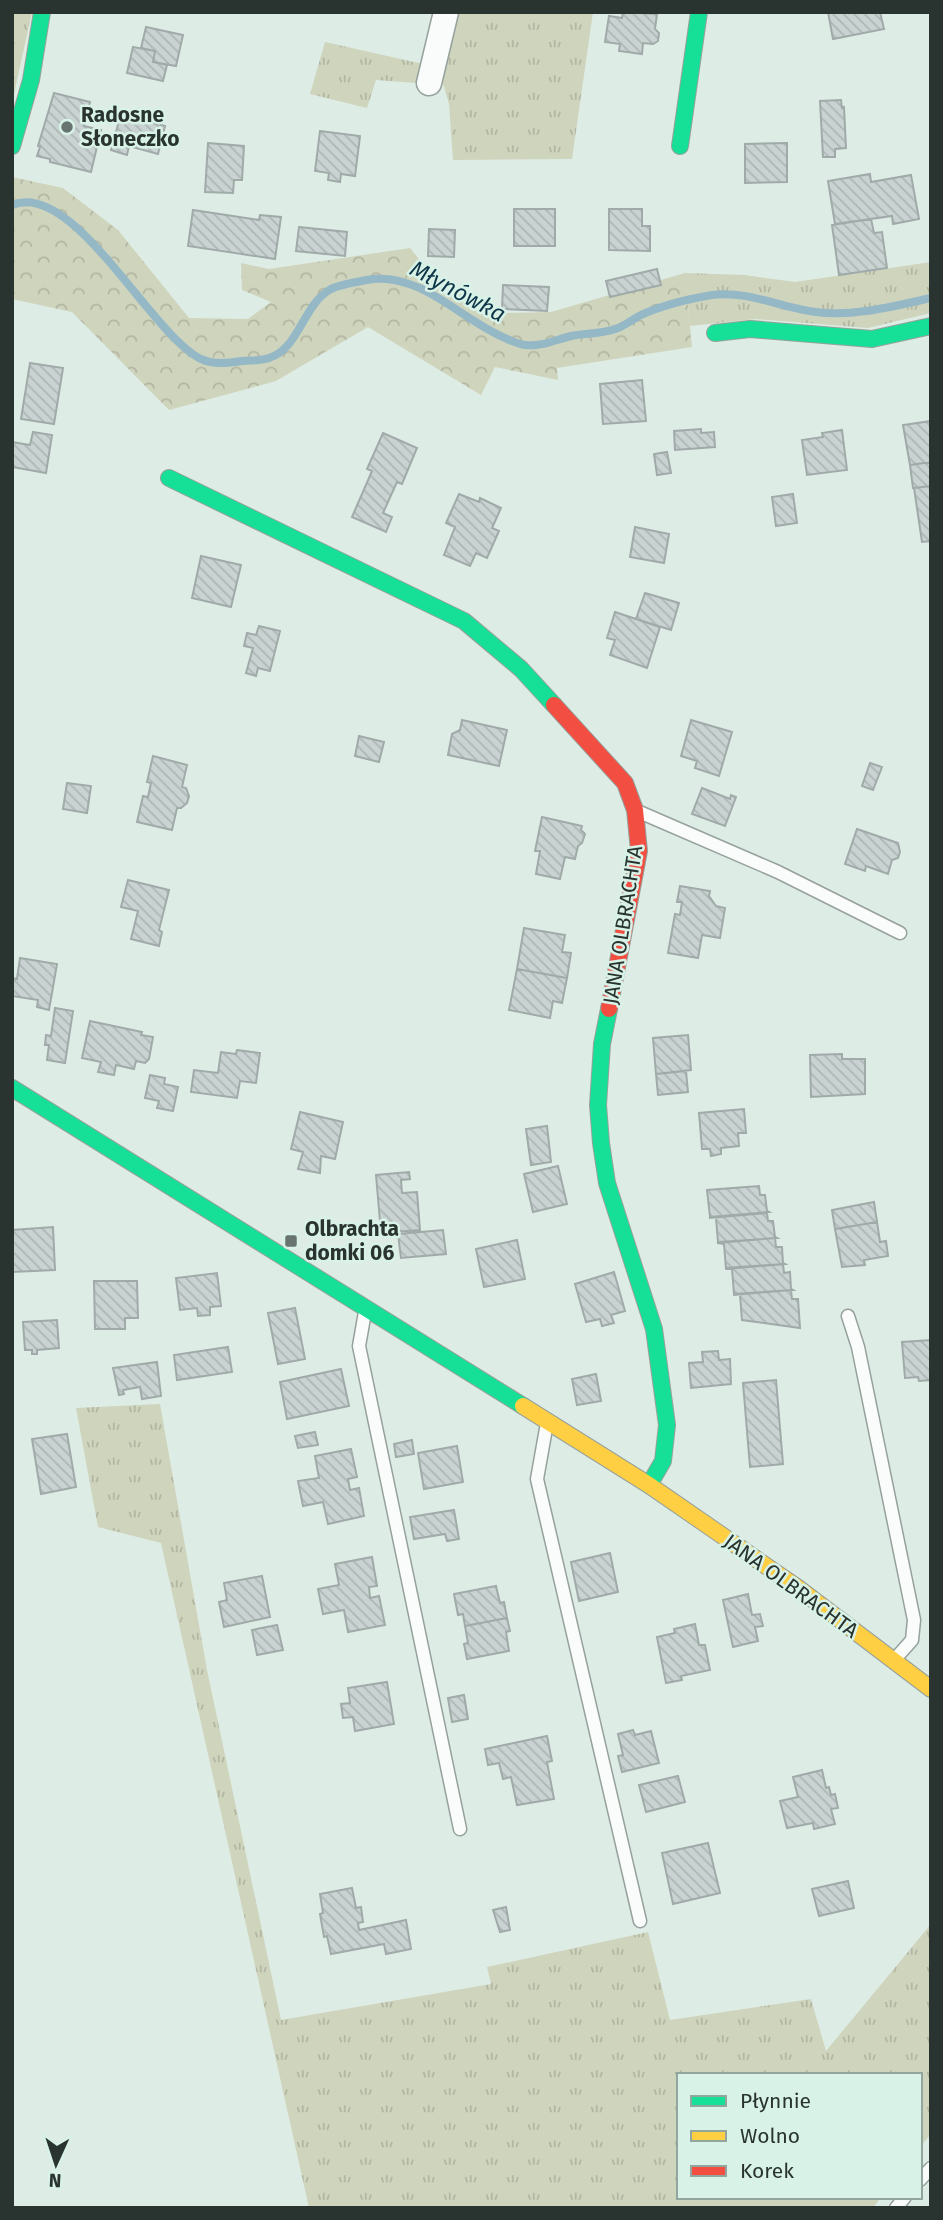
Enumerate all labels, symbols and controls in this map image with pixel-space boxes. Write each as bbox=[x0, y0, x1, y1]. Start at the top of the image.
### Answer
place label: Radosne Słoneczko bbox=[81, 102, 179, 152]
marker: Radosne Słoneczko bbox=[59, 119, 75, 135]
water label: Młynówka bbox=[405, 254, 511, 328]
street label: JANA OLBRACHTA bbox=[598, 844, 648, 1006]
place label: Olbrachta domki 06 bbox=[305, 1216, 399, 1266]
marker: Olbrachta domki 06 bbox=[283, 1233, 299, 1249]
street label: JANA OLBRACHTA bbox=[718, 1528, 864, 1644]
legend bbox=[677, 2073, 922, 2199]
text: Płynnie bbox=[740, 2088, 811, 2114]
text: Wolno bbox=[740, 2123, 800, 2149]
north arrow bbox=[21, 2129, 91, 2199]
text: Korek bbox=[740, 2158, 794, 2184]
text: N bbox=[48, 2169, 62, 2192]

